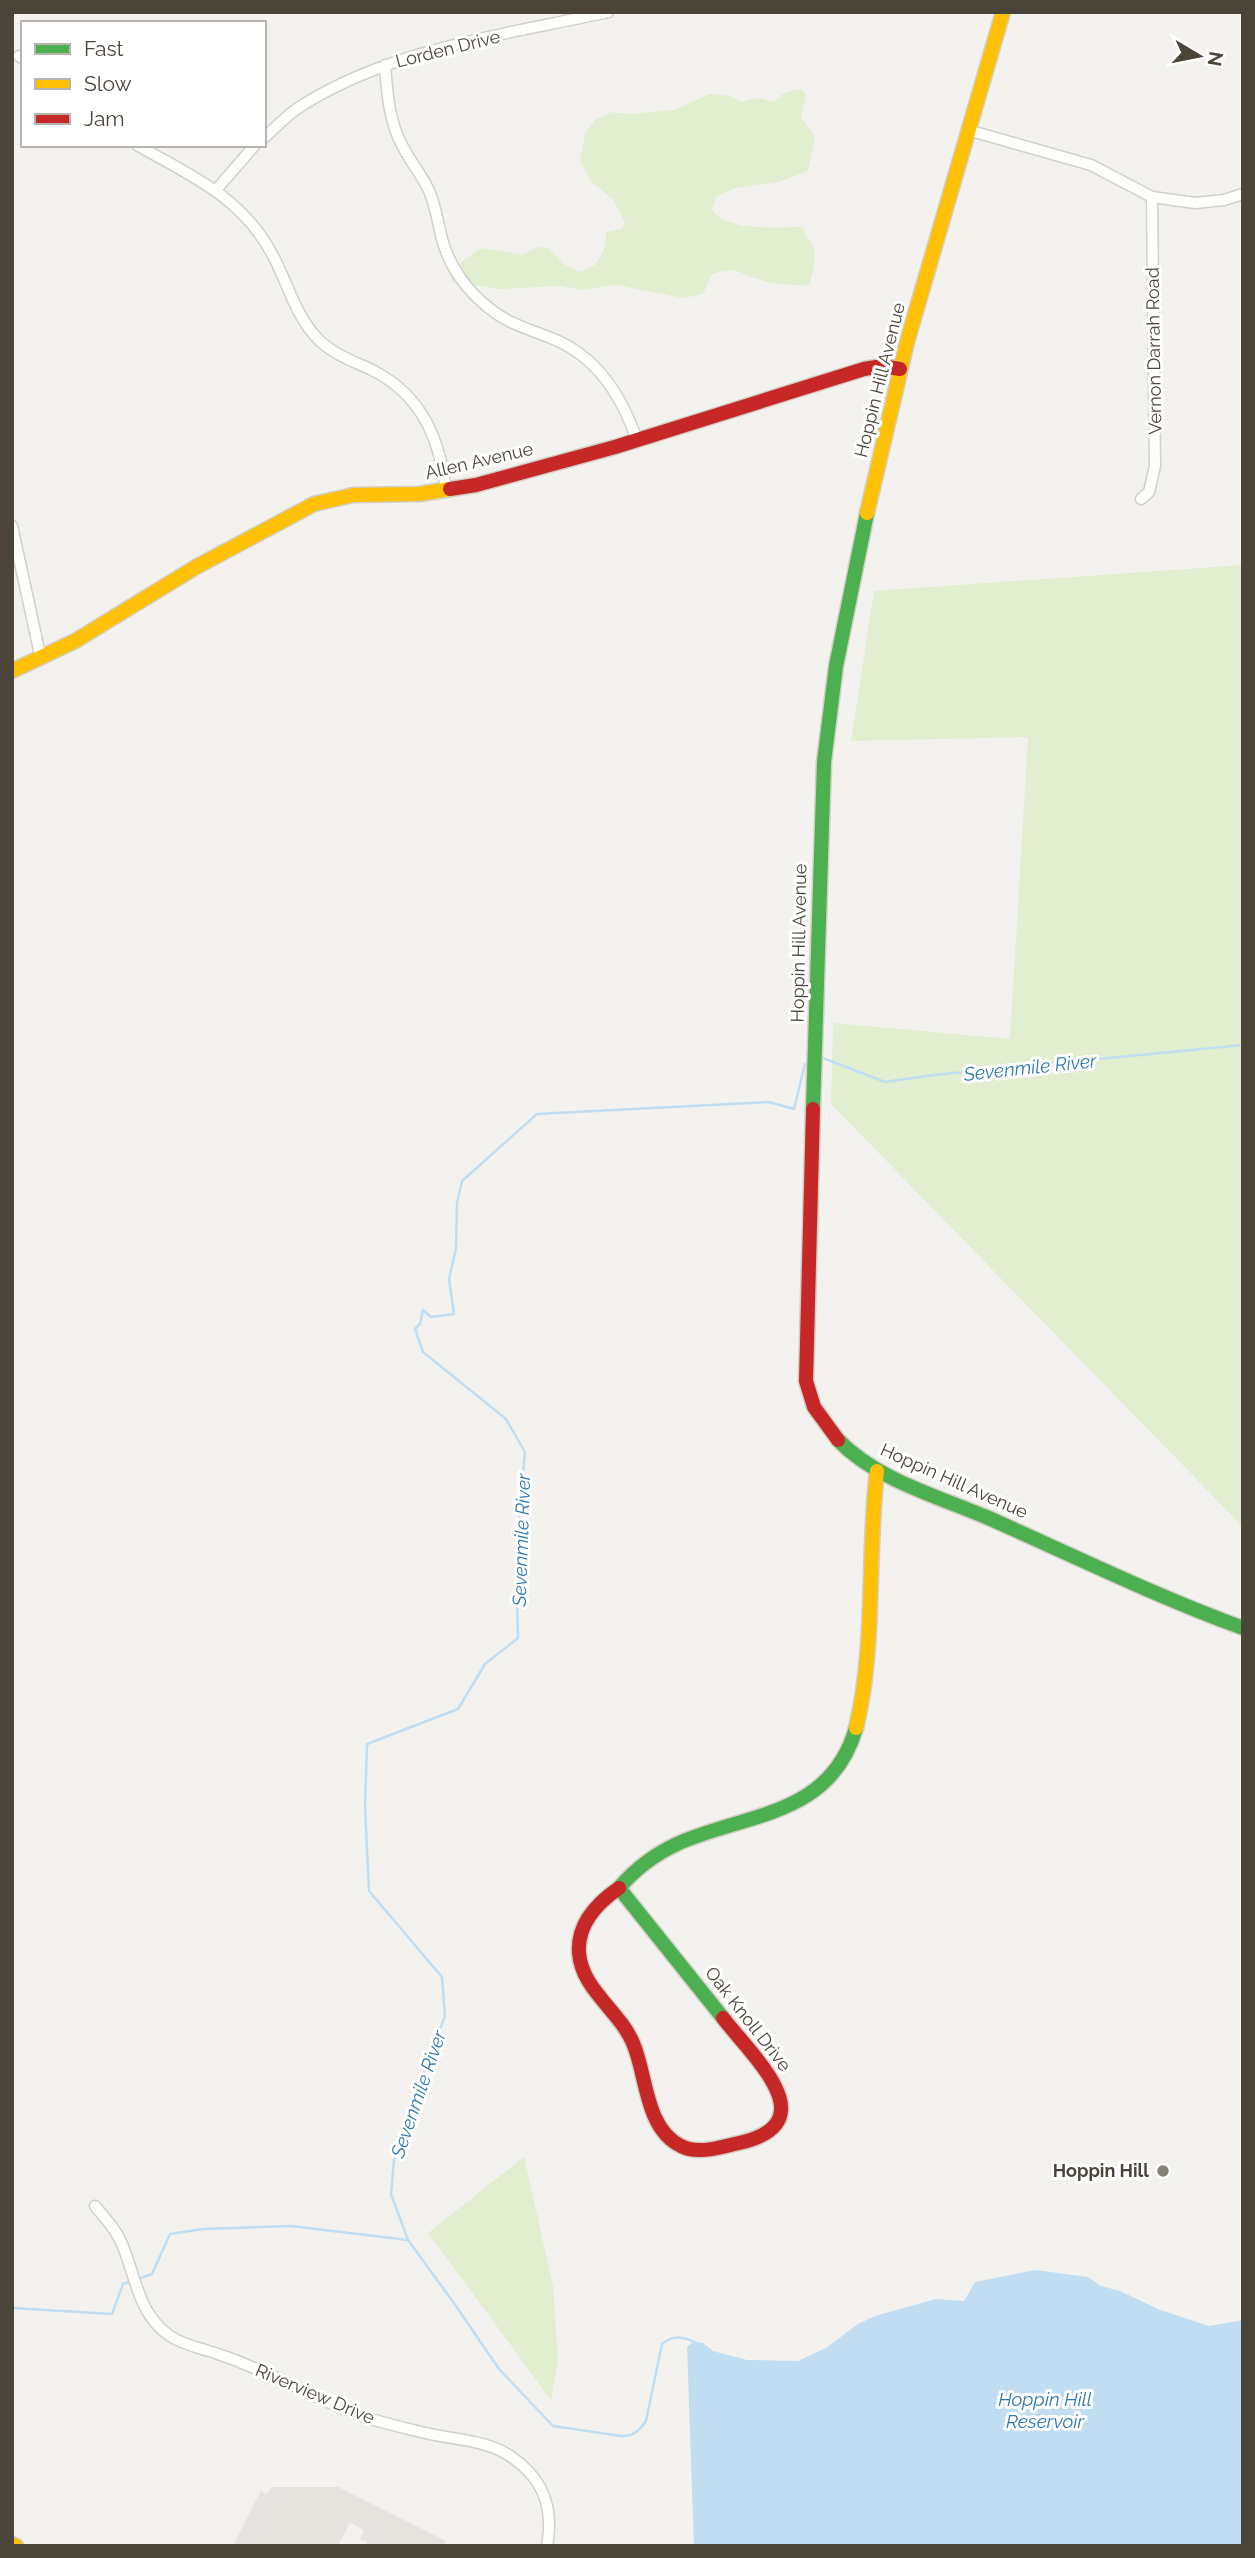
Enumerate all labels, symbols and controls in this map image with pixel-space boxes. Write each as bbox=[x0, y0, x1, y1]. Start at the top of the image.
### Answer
legend bbox=[21, 21, 266, 147]
north arrow bbox=[1164, 21, 1234, 91]
street label: Lorden Drive bbox=[393, 25, 503, 72]
text: Fast bbox=[84, 36, 124, 61]
text: N bbox=[1204, 50, 1228, 68]
text: Slow bbox=[84, 71, 132, 96]
text: Jam bbox=[84, 106, 125, 131]
street label: Vernon Darrah Road bbox=[1142, 267, 1165, 435]
street label: Hoppin Hill Avenue bbox=[850, 300, 909, 459]
street label: Allen Avenue bbox=[423, 438, 535, 483]
street label: Hoppin Hill Avenue bbox=[787, 863, 810, 1023]
water label: Sevenmile River bbox=[962, 1049, 1099, 1085]
street label: Hoppin Hill Avenue bbox=[877, 1439, 1031, 1523]
water label: Sevenmile River bbox=[508, 1472, 534, 1608]
street label: Oak Knoll Drive bbox=[701, 1962, 796, 2076]
water label: Sevenmile River bbox=[386, 2026, 451, 2162]
place label: Hoppin Hill bbox=[1053, 2160, 1149, 2181]
marker: Hoppin Hill bbox=[1155, 2163, 1171, 2179]
street label: Riverview Drive bbox=[253, 2359, 378, 2428]
water label: Hoppin Hill Reservoir bbox=[998, 2388, 1092, 2432]

